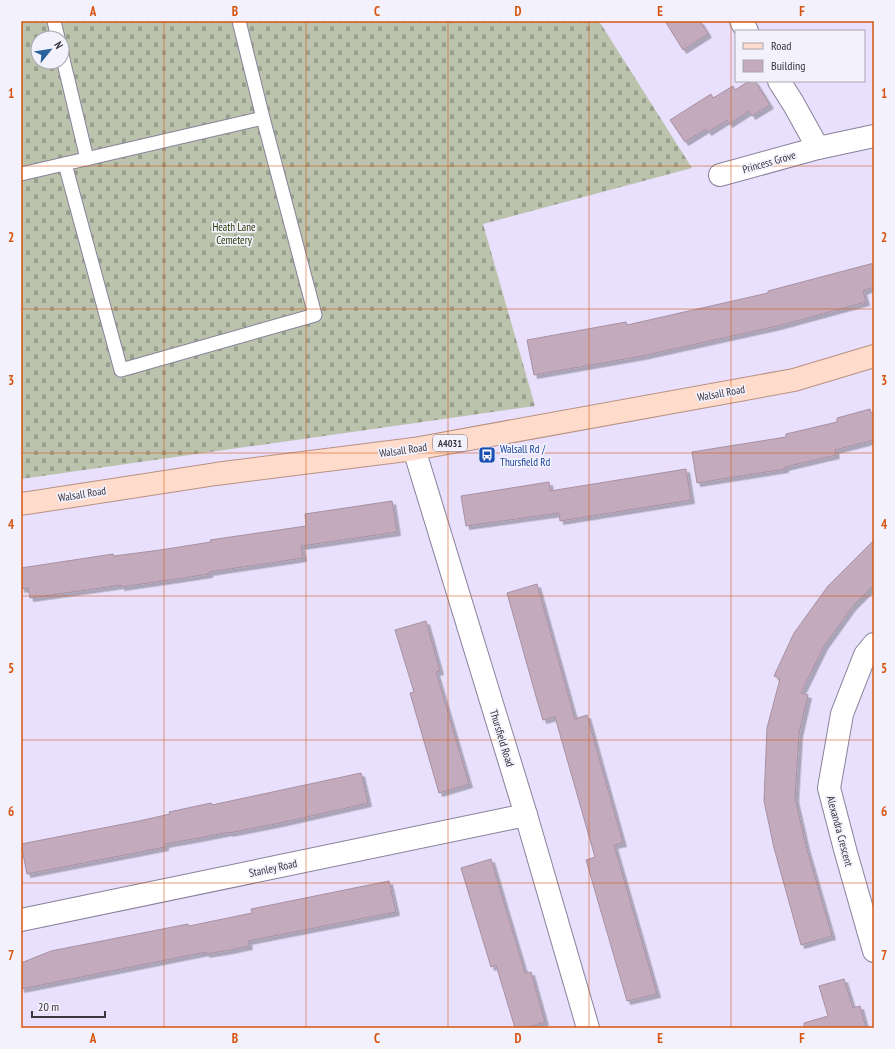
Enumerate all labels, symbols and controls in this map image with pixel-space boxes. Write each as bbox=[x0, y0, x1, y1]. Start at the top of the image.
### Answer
text: A bbox=[89, 3, 97, 20]
text: B bbox=[232, 3, 238, 20]
text: C bbox=[374, 3, 380, 20]
text: D bbox=[515, 3, 522, 20]
text: E bbox=[657, 3, 663, 20]
text: F bbox=[799, 3, 805, 20]
north arrow bbox=[30, 30, 70, 70]
legend bbox=[735, 30, 865, 82]
text: Road bbox=[771, 38, 791, 53]
text: N bbox=[51, 39, 66, 51]
text: Building bbox=[771, 58, 806, 73]
text: 1 bbox=[8, 85, 14, 102]
text: 1 bbox=[881, 85, 887, 102]
street label: Princess Grove bbox=[741, 148, 798, 176]
park label: Heath Lane Cemetery bbox=[212, 220, 256, 247]
text: 2 bbox=[8, 229, 14, 246]
text: 2 bbox=[881, 229, 887, 246]
text: 3 bbox=[8, 372, 14, 389]
text: 3 bbox=[881, 372, 887, 389]
street label: Walsall Road bbox=[696, 382, 746, 404]
road number: A4031 bbox=[433, 435, 467, 451]
street label: Walsall Road bbox=[378, 440, 428, 460]
place label: Walsall Rd / Thursfield Rd bbox=[500, 442, 551, 469]
bus stop icon: Walsall Rd / Thursfield Rd bbox=[477, 445, 497, 465]
street label: Walsall Road bbox=[57, 483, 107, 505]
text: 4 bbox=[8, 516, 15, 533]
text: 4 bbox=[881, 516, 888, 533]
text: 5 bbox=[8, 660, 14, 677]
text: 5 bbox=[881, 660, 887, 677]
street label: Thursfield Road bbox=[487, 708, 517, 768]
street label: Alexandra Crescent bbox=[824, 794, 856, 868]
text: 6 bbox=[8, 803, 14, 820]
text: 6 bbox=[881, 803, 887, 820]
street label: Stanley Road bbox=[248, 856, 299, 880]
text: 7 bbox=[8, 947, 14, 964]
text: 7 bbox=[881, 947, 887, 964]
scale bar bbox=[32, 993, 105, 1019]
text: 20 m bbox=[38, 999, 59, 1014]
text: A bbox=[89, 1030, 97, 1047]
text: B bbox=[232, 1030, 238, 1047]
text: C bbox=[374, 1030, 380, 1047]
text: D bbox=[515, 1030, 522, 1047]
text: E bbox=[657, 1030, 663, 1047]
text: F bbox=[799, 1030, 805, 1047]

